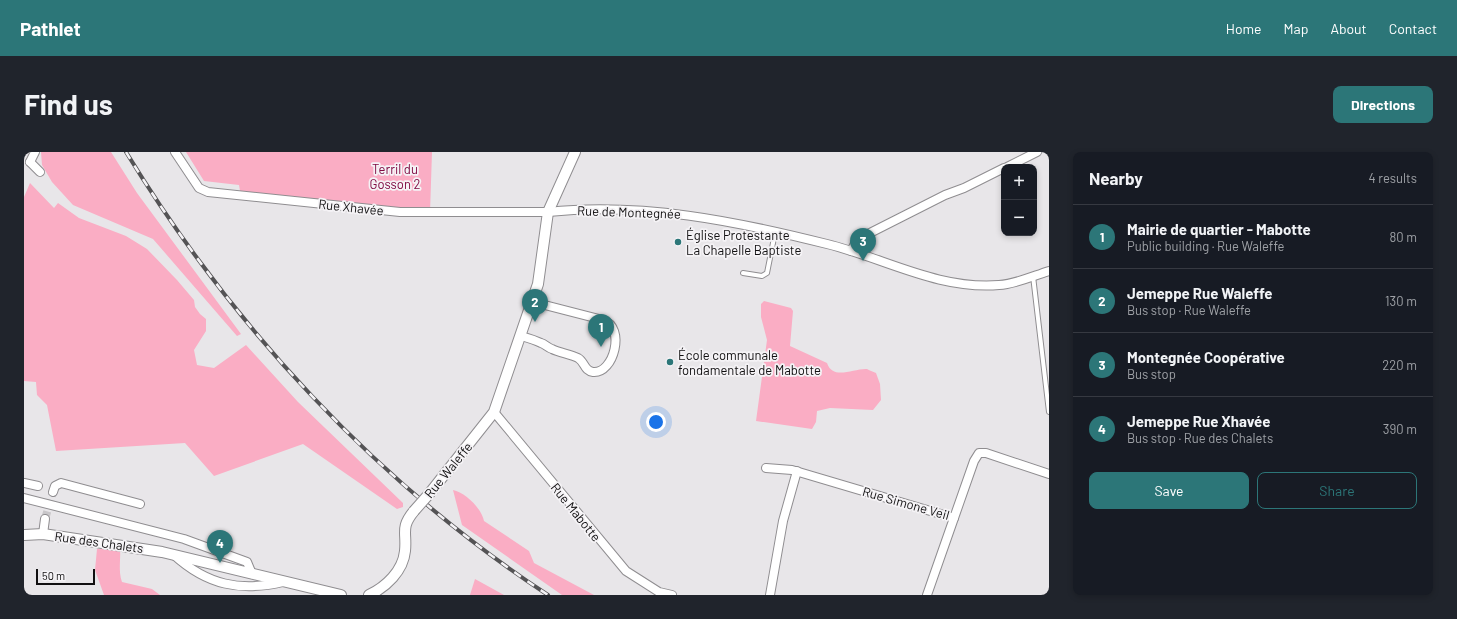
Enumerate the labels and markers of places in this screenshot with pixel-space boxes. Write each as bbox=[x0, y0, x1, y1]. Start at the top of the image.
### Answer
place label: Église Protestante La Chapelle Baptiste bbox=[686, 227, 801, 258]
pin: 3 bbox=[850, 228, 876, 261]
marker: Église Protestante La Chapelle Baptiste bbox=[673, 237, 683, 247]
pin: 2 bbox=[522, 289, 548, 322]
pin: 1 bbox=[588, 314, 614, 347]
place label: École communale fondamentale de Mabotte bbox=[678, 347, 821, 378]
marker: École communale fondamentale de Mabotte bbox=[665, 357, 675, 367]
pin: 4 bbox=[207, 530, 233, 563]

